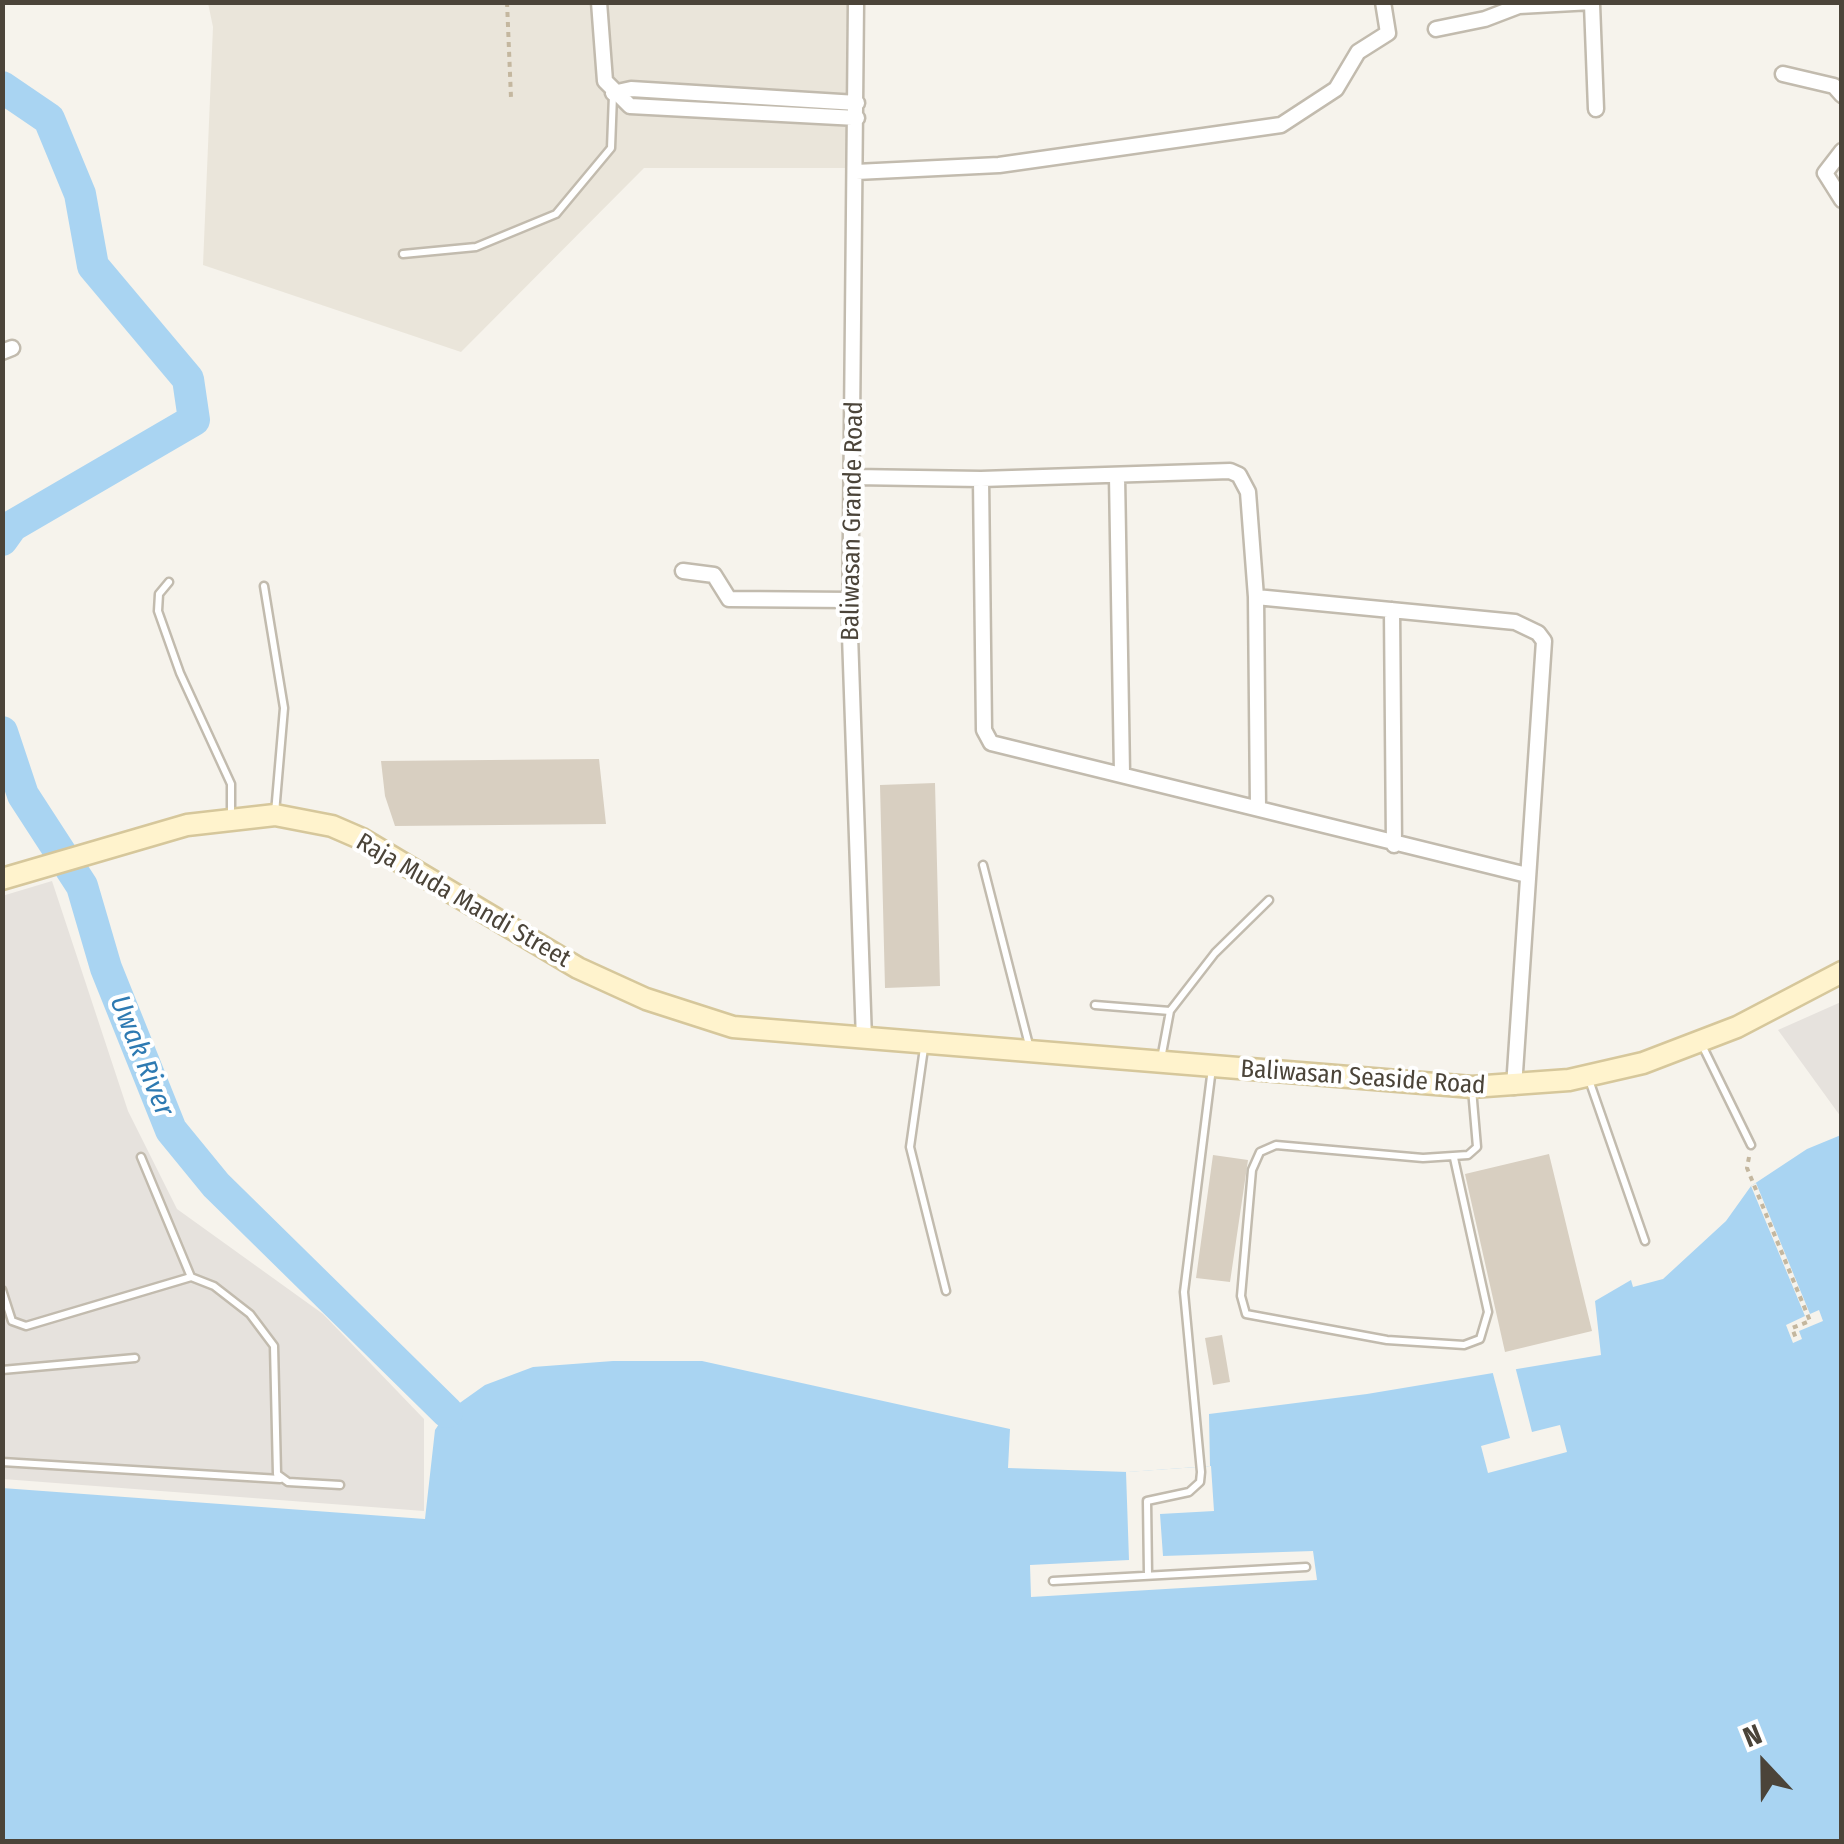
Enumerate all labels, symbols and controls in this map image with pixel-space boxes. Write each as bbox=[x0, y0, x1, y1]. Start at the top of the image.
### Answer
street label: Baliwasan Grande Road bbox=[836, 401, 870, 641]
street label: Raja Muda Mandi Street bbox=[351, 827, 575, 975]
water label: Uwak River bbox=[102, 991, 180, 1121]
street label: Baliwasan Seaside Road bbox=[1239, 1054, 1487, 1102]
north arrow bbox=[1714, 1714, 1814, 1814]
text: N bbox=[1739, 1717, 1767, 1754]

